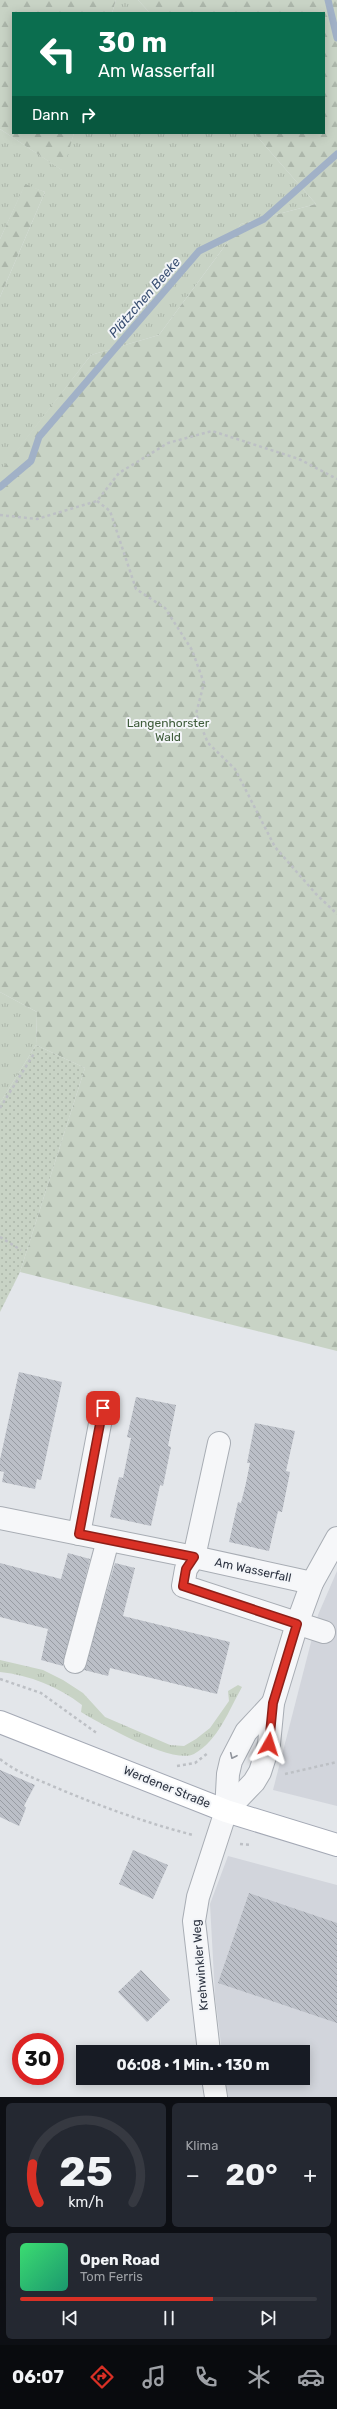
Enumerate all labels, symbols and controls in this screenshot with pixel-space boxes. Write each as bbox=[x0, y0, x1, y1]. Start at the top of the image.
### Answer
text: 30 m bbox=[98, 26, 167, 59]
icon: left bbox=[32, 28, 84, 80]
text: Am Wasserfall bbox=[98, 60, 215, 82]
icon: right bbox=[77, 104, 99, 126]
text: Dann bbox=[32, 106, 69, 124]
water label: Plätzchen Beeke bbox=[106, 254, 183, 340]
park label: Langenhorster Wald bbox=[127, 716, 210, 744]
pin bbox=[86, 1391, 120, 1425]
icon: arrive bbox=[92, 1397, 114, 1419]
street label: Am Wasserfall bbox=[213, 1555, 293, 1585]
position arrow bbox=[248, 1723, 290, 1765]
one-way arrow bbox=[230, 1752, 238, 1759]
street label: Werdener Straße bbox=[121, 1763, 213, 1811]
street label: Krehwinkler Weg bbox=[189, 1919, 211, 2011]
speed limit sign: 30 bbox=[12, 2033, 64, 2085]
text: 06:08 · 1 Min. · 130 m bbox=[116, 2056, 270, 2074]
text: Klima bbox=[186, 2138, 218, 2153]
text: 25 bbox=[59, 2147, 113, 2196]
text: 20° bbox=[225, 2157, 278, 2193]
text: − bbox=[186, 2162, 200, 2189]
text: + bbox=[303, 2162, 317, 2189]
text: km/h bbox=[68, 2194, 104, 2211]
text: Open Road bbox=[80, 2251, 160, 2269]
text: Tom Ferris bbox=[80, 2269, 143, 2284]
icon: previous bbox=[59, 2307, 81, 2329]
icon: pause bbox=[158, 2307, 180, 2329]
icon: next bbox=[257, 2307, 279, 2329]
icon: directions bbox=[88, 2363, 116, 2391]
icon: music bbox=[140, 2363, 168, 2391]
icon: phone bbox=[192, 2363, 220, 2391]
icon: climate bbox=[245, 2363, 273, 2391]
icon: car bbox=[297, 2363, 325, 2391]
text: 06:07 bbox=[12, 2366, 64, 2388]

